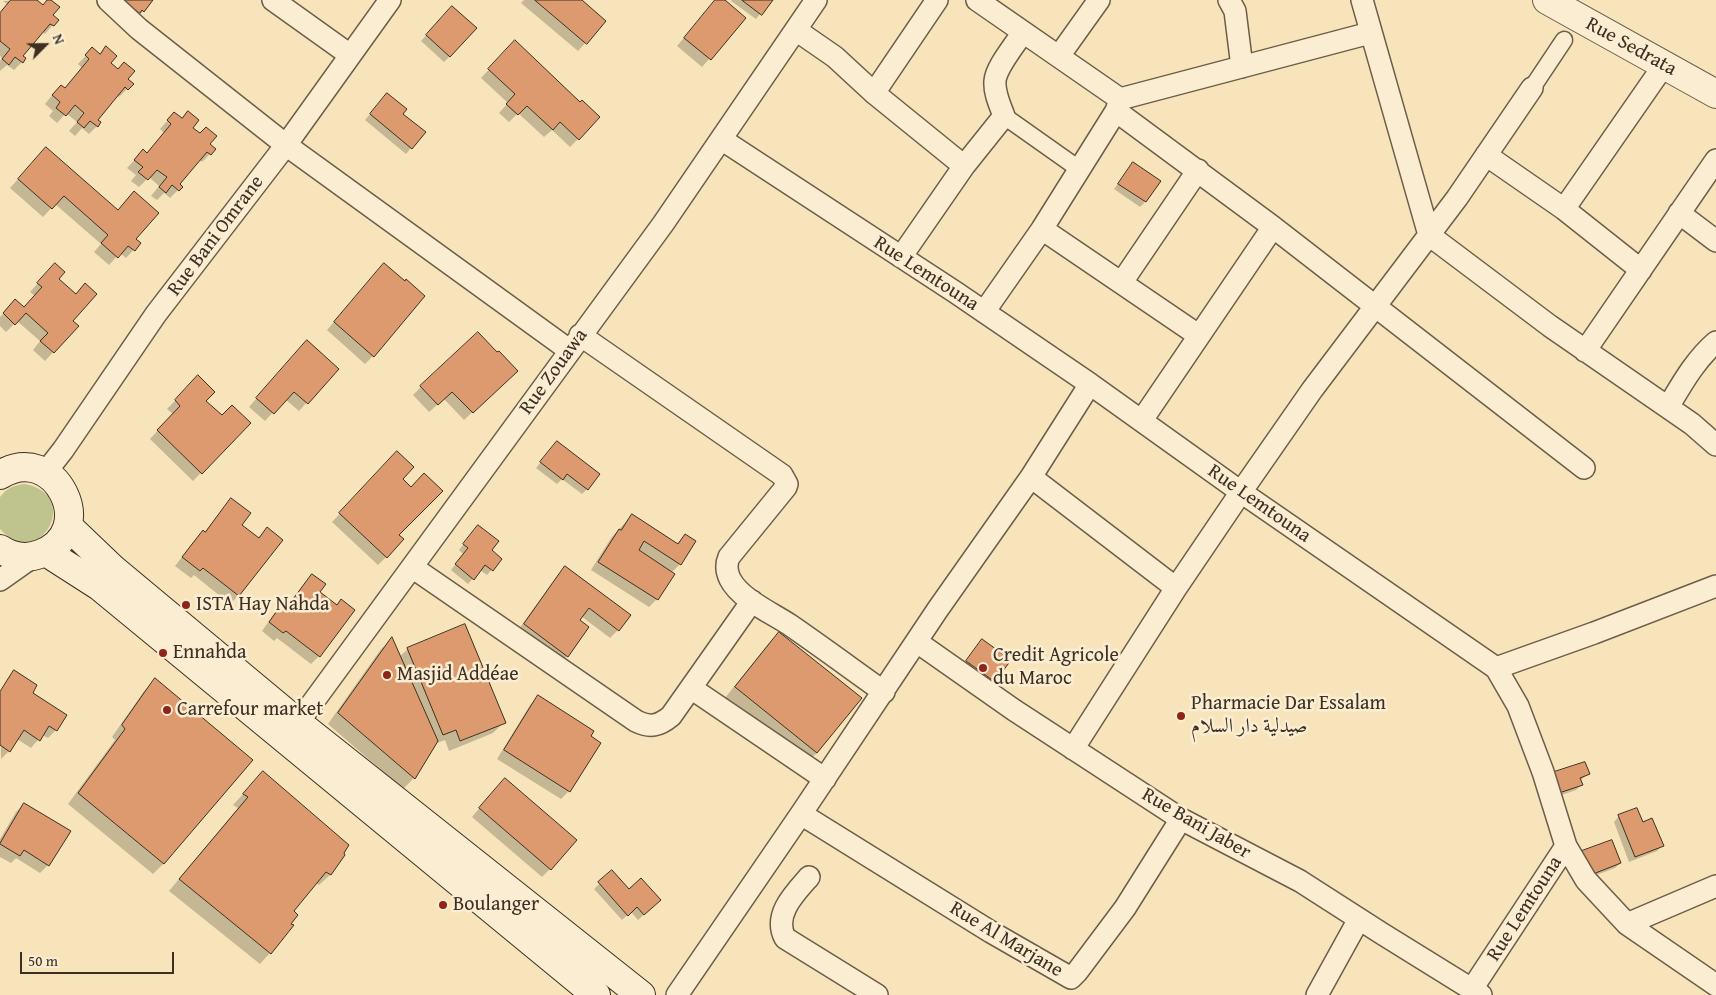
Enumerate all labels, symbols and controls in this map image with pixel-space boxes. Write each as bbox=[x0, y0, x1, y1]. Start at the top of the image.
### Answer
street label: Rue Sedrata bbox=[1581, 12, 1681, 82]
north arrow bbox=[20, 20, 70, 70]
text: N bbox=[48, 31, 70, 47]
street label: Rue Bani Omrane bbox=[163, 171, 269, 301]
street label: Rue Lemtouna bbox=[869, 231, 983, 317]
street label: Rue Zouawa bbox=[515, 324, 593, 420]
street label: Rue Lemtouna bbox=[1203, 460, 1315, 548]
place label: ISTA Hay Nahda bbox=[196, 593, 329, 617]
marker: ISTA Hay Nahda bbox=[180, 599, 192, 611]
place label: Ennahda bbox=[173, 641, 246, 665]
place label: Credit Agricole du Maroc bbox=[993, 644, 1119, 691]
marker: Ennahda bbox=[157, 647, 169, 659]
marker: Credit Agricole du Maroc bbox=[977, 662, 989, 674]
place label: Masjid Addéae bbox=[397, 663, 519, 687]
marker: Masjid Addéae bbox=[381, 669, 393, 681]
place label: Pharmacie Dar Essalam صيدلية دار السلام bbox=[1191, 692, 1386, 739]
place label: Carrefour market bbox=[177, 698, 323, 722]
marker: Carrefour market bbox=[161, 704, 173, 716]
marker: Pharmacie Dar Essalam صيدلية دار السلام bbox=[1175, 710, 1187, 722]
street label: Rue Bani Jaber bbox=[1137, 783, 1255, 865]
street label: Rue Lemtouna bbox=[1482, 852, 1568, 966]
place label: Boulanger bbox=[453, 893, 539, 917]
street label: Rue Al Marjane bbox=[945, 897, 1067, 983]
marker: Boulanger bbox=[437, 899, 449, 911]
scale bar bbox=[22, 942, 176, 974]
text: 50 m bbox=[28, 950, 58, 971]

